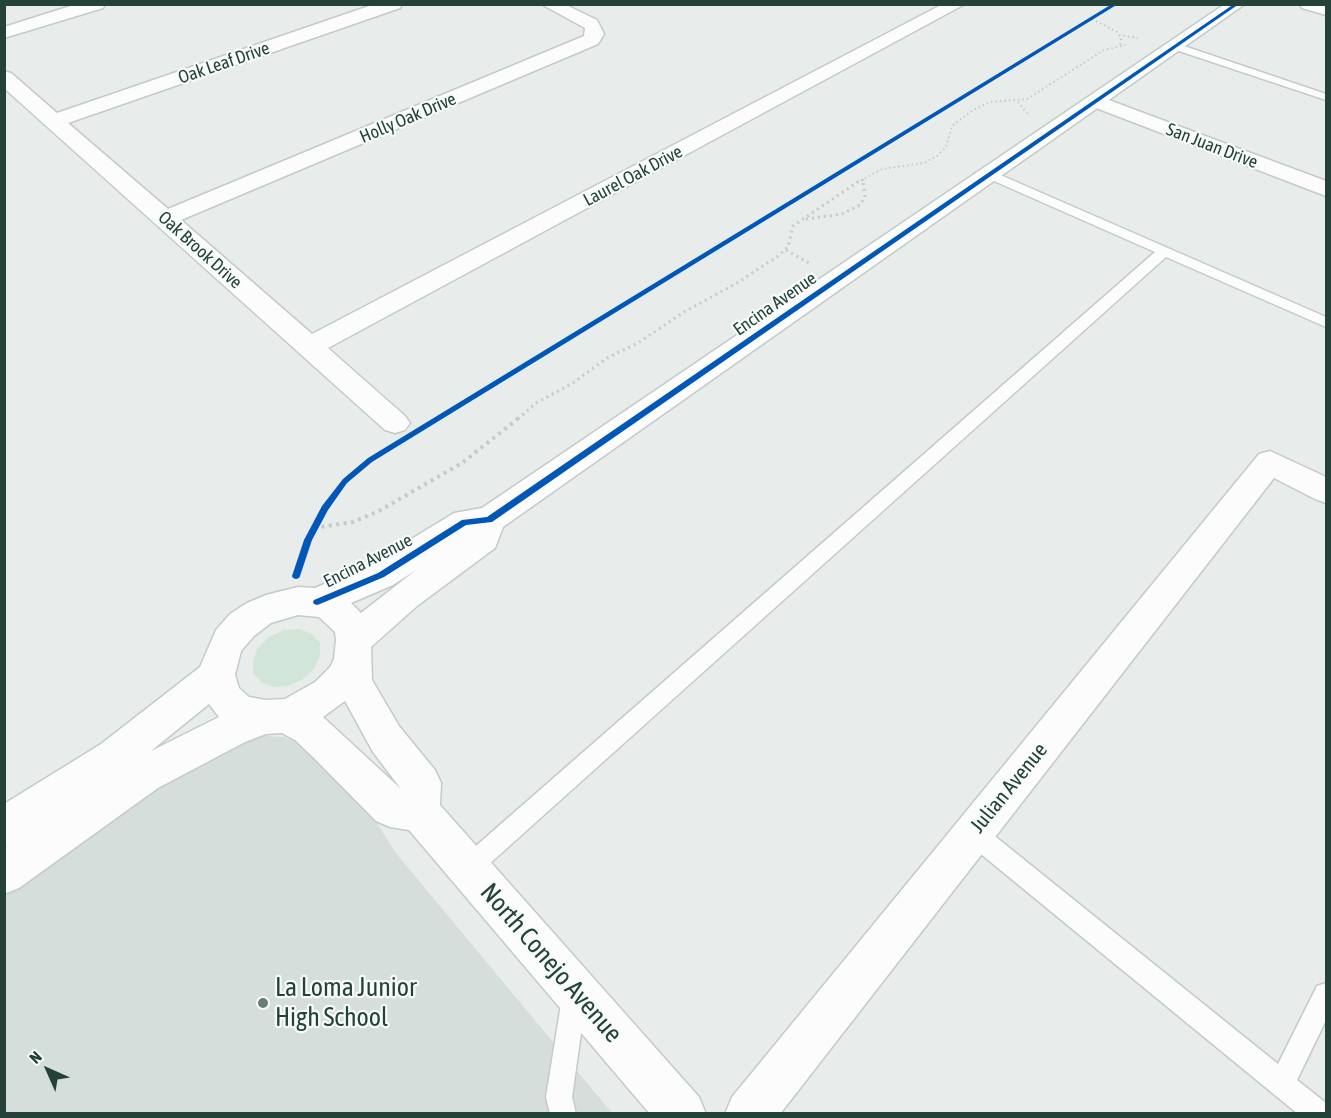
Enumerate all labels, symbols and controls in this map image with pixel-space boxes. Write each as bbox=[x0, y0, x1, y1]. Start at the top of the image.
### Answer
street label: Oak Leaf Drive bbox=[176, 37, 272, 89]
street label: Holly Oak Drive bbox=[357, 88, 459, 148]
street label: San Juan Drive bbox=[1163, 119, 1261, 173]
street label: Laurel Oak Drive bbox=[580, 141, 686, 211]
street label: Oak Brook Drive bbox=[154, 207, 246, 293]
street label: Encina Avenue bbox=[729, 267, 821, 341]
street label: Encina Avenue bbox=[320, 529, 416, 593]
street label: Julian Avenue bbox=[965, 738, 1053, 838]
street label: North Conejo Avenue bbox=[473, 877, 629, 1049]
place label: La Loma Junior High School bbox=[275, 972, 417, 1034]
marker: La Loma Junior High School bbox=[256, 996, 270, 1010]
north arrow bbox=[18, 1040, 78, 1100]
text: N bbox=[26, 1048, 45, 1067]

